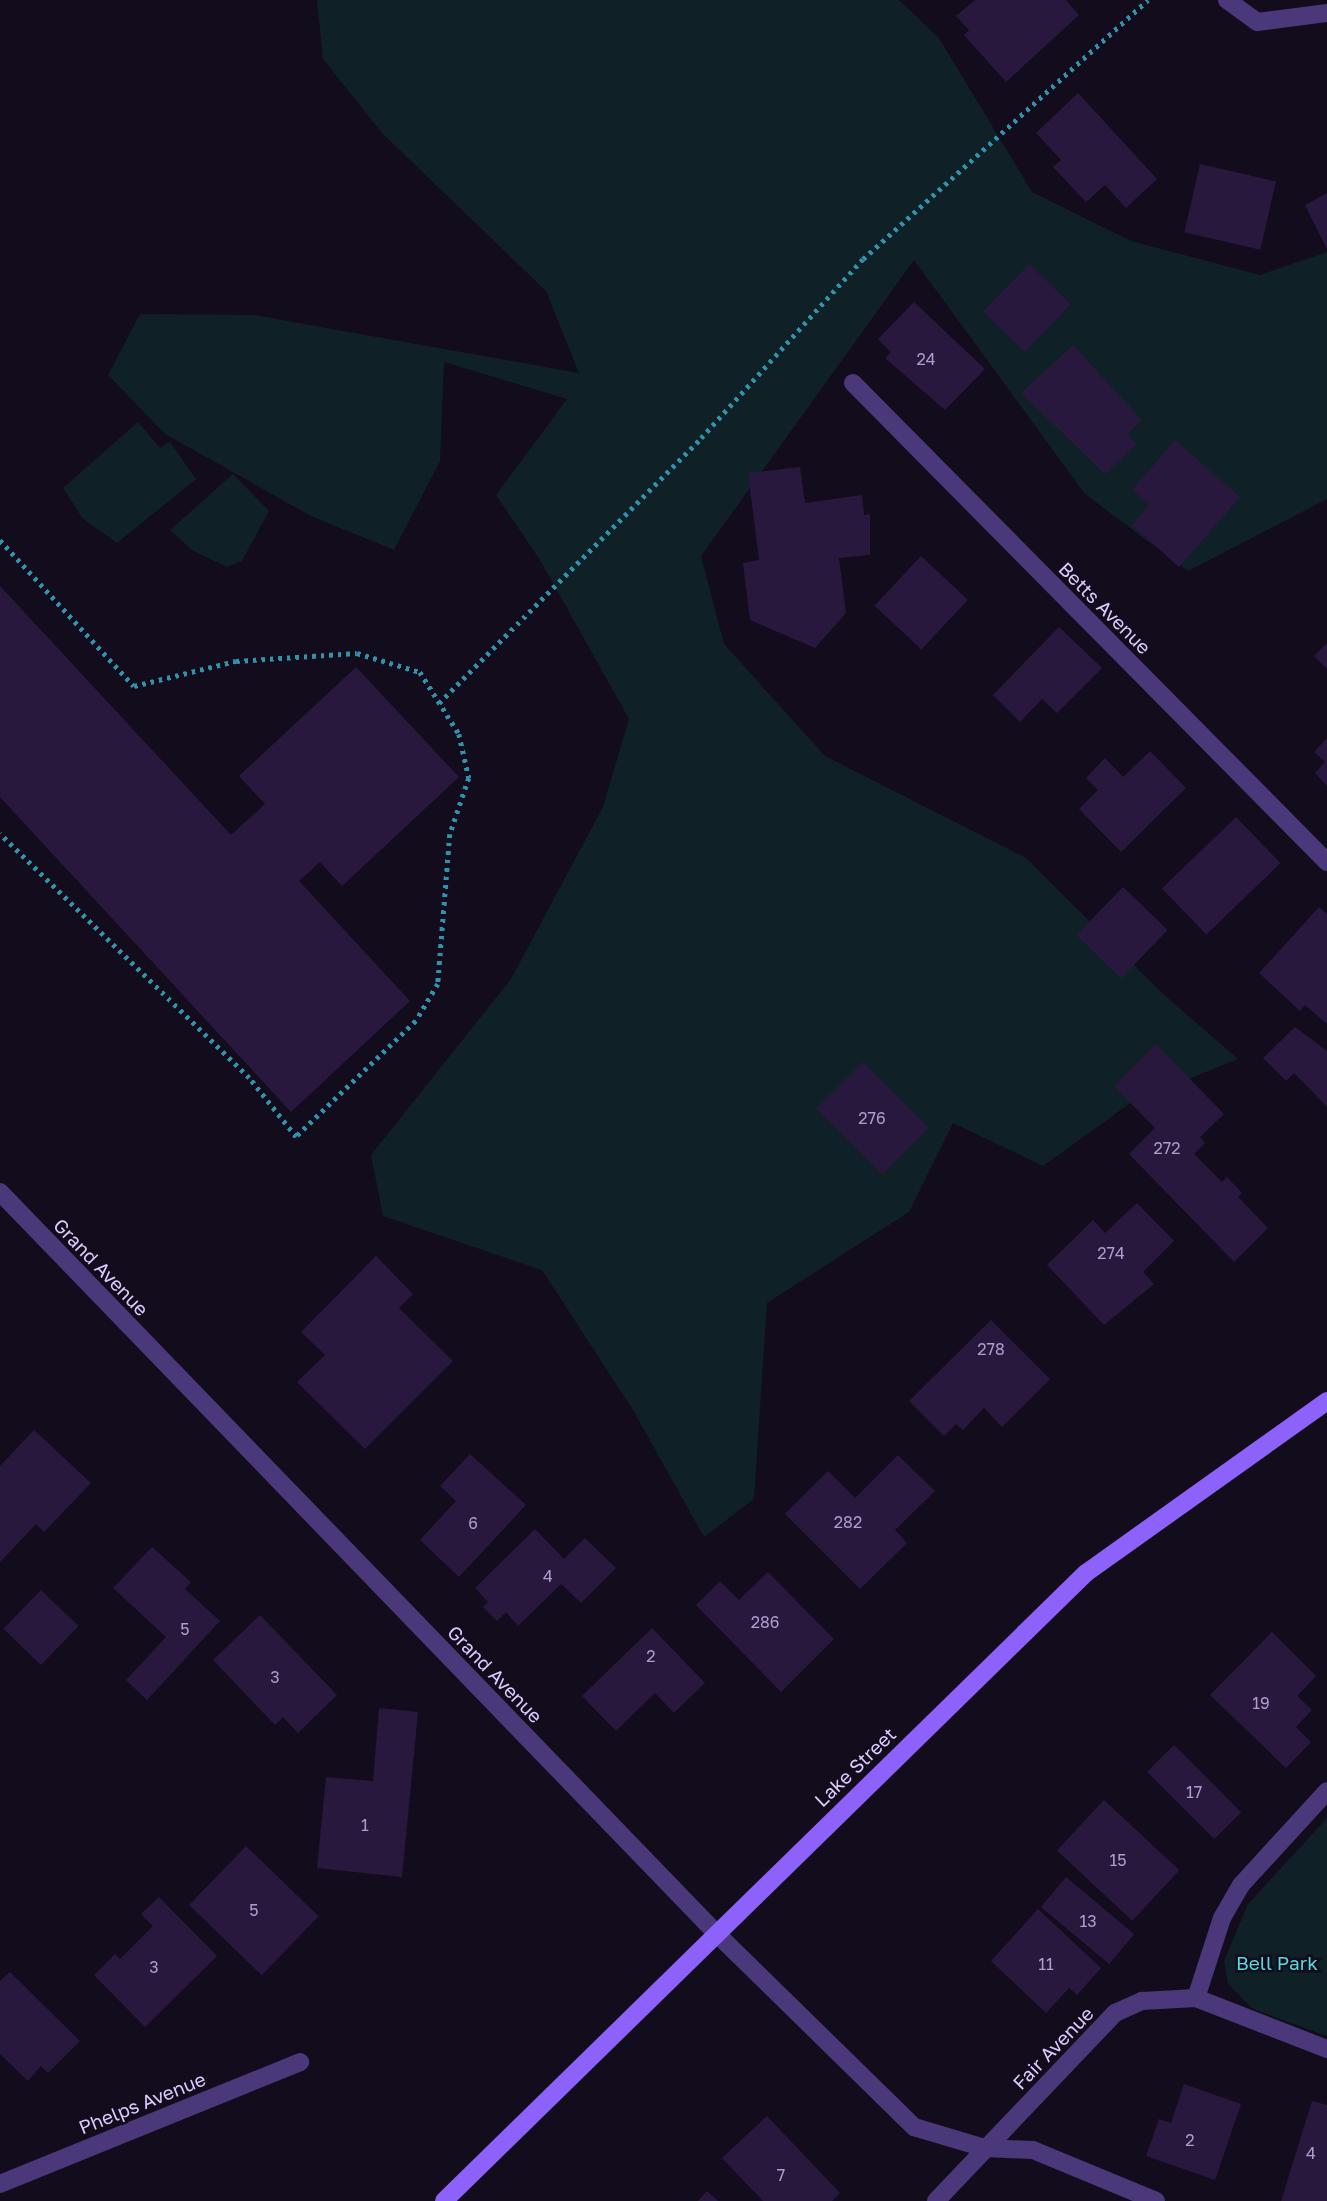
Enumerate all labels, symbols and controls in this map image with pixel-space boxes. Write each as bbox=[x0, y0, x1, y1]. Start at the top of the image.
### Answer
house number: 24 bbox=[916, 349, 936, 369]
street label: Betts Avenue bbox=[1054, 557, 1156, 659]
house number: 276 bbox=[858, 1108, 886, 1128]
house number: 272 bbox=[1153, 1138, 1181, 1158]
street label: Grand Avenue bbox=[49, 1214, 153, 1320]
house number: 274 bbox=[1097, 1243, 1125, 1263]
house number: 278 bbox=[977, 1339, 1005, 1359]
house number: 282 bbox=[834, 1512, 862, 1532]
house number: 6 bbox=[468, 1513, 478, 1533]
house number: 4 bbox=[543, 1566, 553, 1586]
house number: 286 bbox=[751, 1612, 779, 1632]
house number: 5 bbox=[180, 1619, 190, 1639]
street label: Grand Avenue bbox=[443, 1621, 547, 1727]
house number: 2 bbox=[646, 1646, 656, 1666]
house number: 3 bbox=[270, 1667, 280, 1687]
house number: 19 bbox=[1252, 1693, 1270, 1713]
street label: Lake Street bbox=[810, 1723, 900, 1811]
house number: 17 bbox=[1186, 1782, 1202, 1802]
house number: 1 bbox=[361, 1815, 369, 1835]
house number: 15 bbox=[1109, 1850, 1127, 1870]
house number: 5 bbox=[249, 1900, 259, 1920]
house number: 13 bbox=[1079, 1911, 1097, 1931]
park label: Bell Park bbox=[1236, 1952, 1318, 1974]
house number: 11 bbox=[1038, 1954, 1054, 1974]
house number: 3 bbox=[149, 1957, 159, 1977]
street label: Fair Avenue bbox=[1008, 2002, 1098, 2094]
street label: Phelps Avenue bbox=[75, 2067, 209, 2139]
house number: 2 bbox=[1185, 2130, 1195, 2150]
house number: 4 bbox=[1306, 2143, 1316, 2163]
house number: 7 bbox=[777, 2165, 785, 2185]

